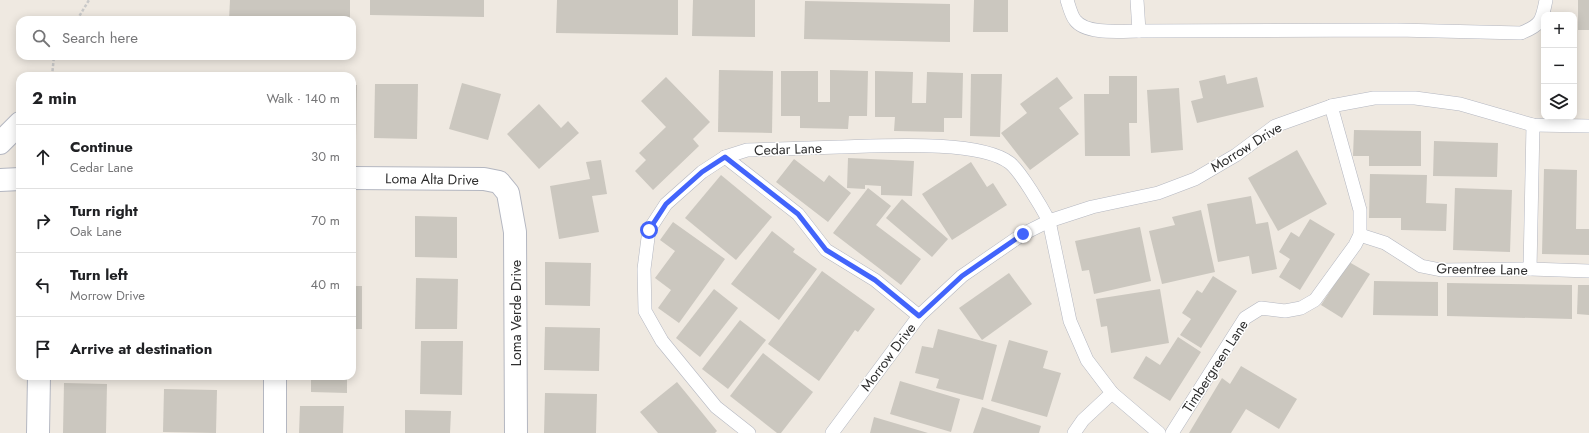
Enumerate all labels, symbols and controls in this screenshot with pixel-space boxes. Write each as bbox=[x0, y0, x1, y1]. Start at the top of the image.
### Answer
map controls bbox=[1541, 12, 1577, 120]
button: + bbox=[1541, 12, 1577, 48]
search box bbox=[16, 16, 356, 60]
icon: search bbox=[30, 27, 52, 49]
text: Search here bbox=[62, 27, 138, 49]
button: − bbox=[1541, 48, 1577, 84]
button: layers bbox=[1541, 84, 1577, 120]
text: 2 min bbox=[32, 86, 77, 110]
text: Walk · 140 m bbox=[266, 89, 340, 108]
street label: Morrow Drive bbox=[1207, 117, 1285, 177]
text: Continue bbox=[70, 136, 133, 158]
street label: Cedar Lane bbox=[754, 138, 822, 160]
icon: ahead bbox=[32, 146, 54, 168]
text: 30 m bbox=[311, 147, 340, 166]
text: Cedar Lane bbox=[70, 158, 133, 177]
street label: Loma Alta Drive bbox=[385, 168, 479, 190]
text: Turn right bbox=[70, 200, 138, 222]
icon: right bbox=[32, 210, 54, 232]
text: 70 m bbox=[311, 211, 340, 230]
route start bbox=[640, 221, 658, 239]
text: Oak Lane bbox=[70, 222, 122, 241]
route end bbox=[1014, 225, 1032, 243]
street label: Greentree Lane bbox=[1436, 258, 1528, 280]
street label: Loma Verde Drive bbox=[506, 260, 526, 366]
text: Turn left bbox=[70, 264, 128, 286]
icon: left bbox=[32, 274, 54, 296]
text: 40 m bbox=[311, 275, 340, 294]
text: Morrow Drive bbox=[70, 286, 145, 305]
street label: Timbergreen Lane bbox=[1177, 316, 1253, 416]
street label: Morrow Drive bbox=[856, 319, 920, 395]
icon: arrive bbox=[32, 338, 54, 360]
text: Arrive at destination bbox=[70, 338, 212, 360]

